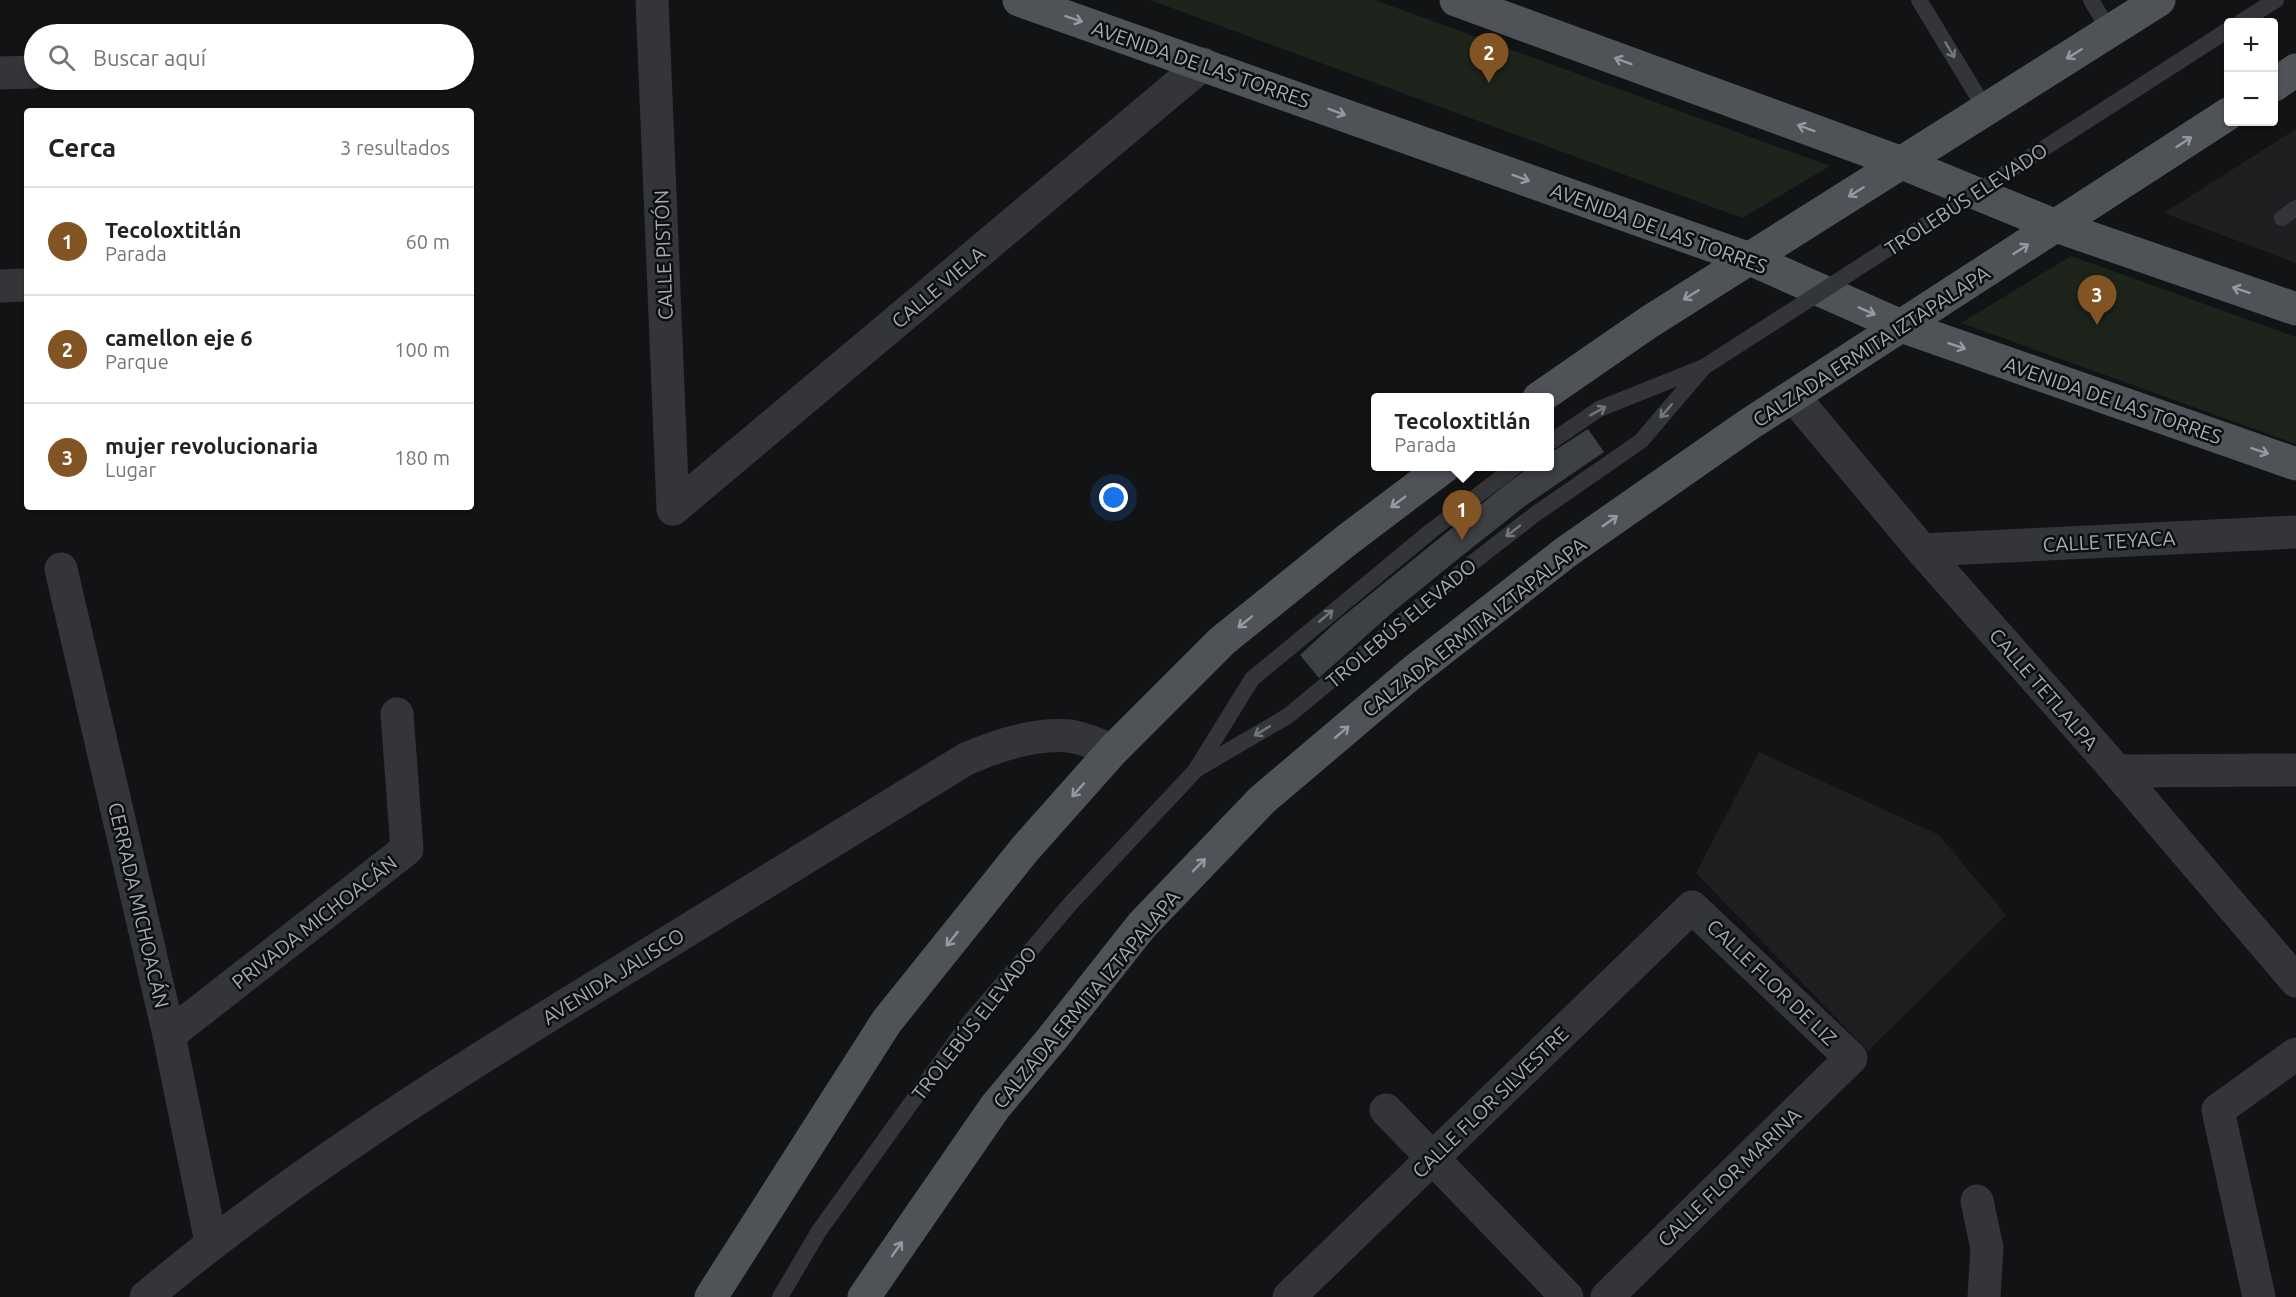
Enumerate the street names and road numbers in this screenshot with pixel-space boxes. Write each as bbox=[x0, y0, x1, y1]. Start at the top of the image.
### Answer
street label: AVENIDA DE LAS TORRES bbox=[1089, 16, 1313, 112]
street label: TROLEBÚS ELEVADO bbox=[1881, 138, 2051, 260]
street label: AVENIDA DE LAS TORRES bbox=[1548, 178, 1770, 278]
street label: CALLE PISTÓN bbox=[649, 190, 677, 320]
street label: CALLE VIELA bbox=[887, 241, 989, 333]
street label: CALZADA ERMITA IZTAPALAPA bbox=[1748, 261, 1994, 431]
street label: AVENIDA DE LAS TORRES bbox=[2001, 352, 2225, 448]
street label: CALLE TEYACA bbox=[2042, 526, 2176, 556]
street label: CALZADA ERMITA IZTAPALAPA bbox=[1358, 532, 1590, 722]
street label: TROLEBÚS ELEVADO bbox=[1321, 553, 1481, 693]
street label: CALLE TETLALPA bbox=[1985, 624, 2103, 754]
street label: CERRADA MICHOACÁN bbox=[104, 800, 174, 1010]
street label: PRIVADA MICHOACÁN bbox=[227, 851, 401, 993]
street label: CALZADA ERMITA IZTAPALAPA bbox=[988, 885, 1184, 1113]
street label: CALLE FLOR DE LIZ bbox=[1702, 914, 1842, 1050]
street label: AVENIDA JALISCO bbox=[538, 923, 688, 1029]
street label: TROLEBÚS ELEVADO bbox=[907, 942, 1041, 1104]
street label: CALLE FLOR SILVESTRE bbox=[1407, 1022, 1573, 1182]
street label: CALLE FLOR MARINA bbox=[1653, 1103, 1805, 1251]

